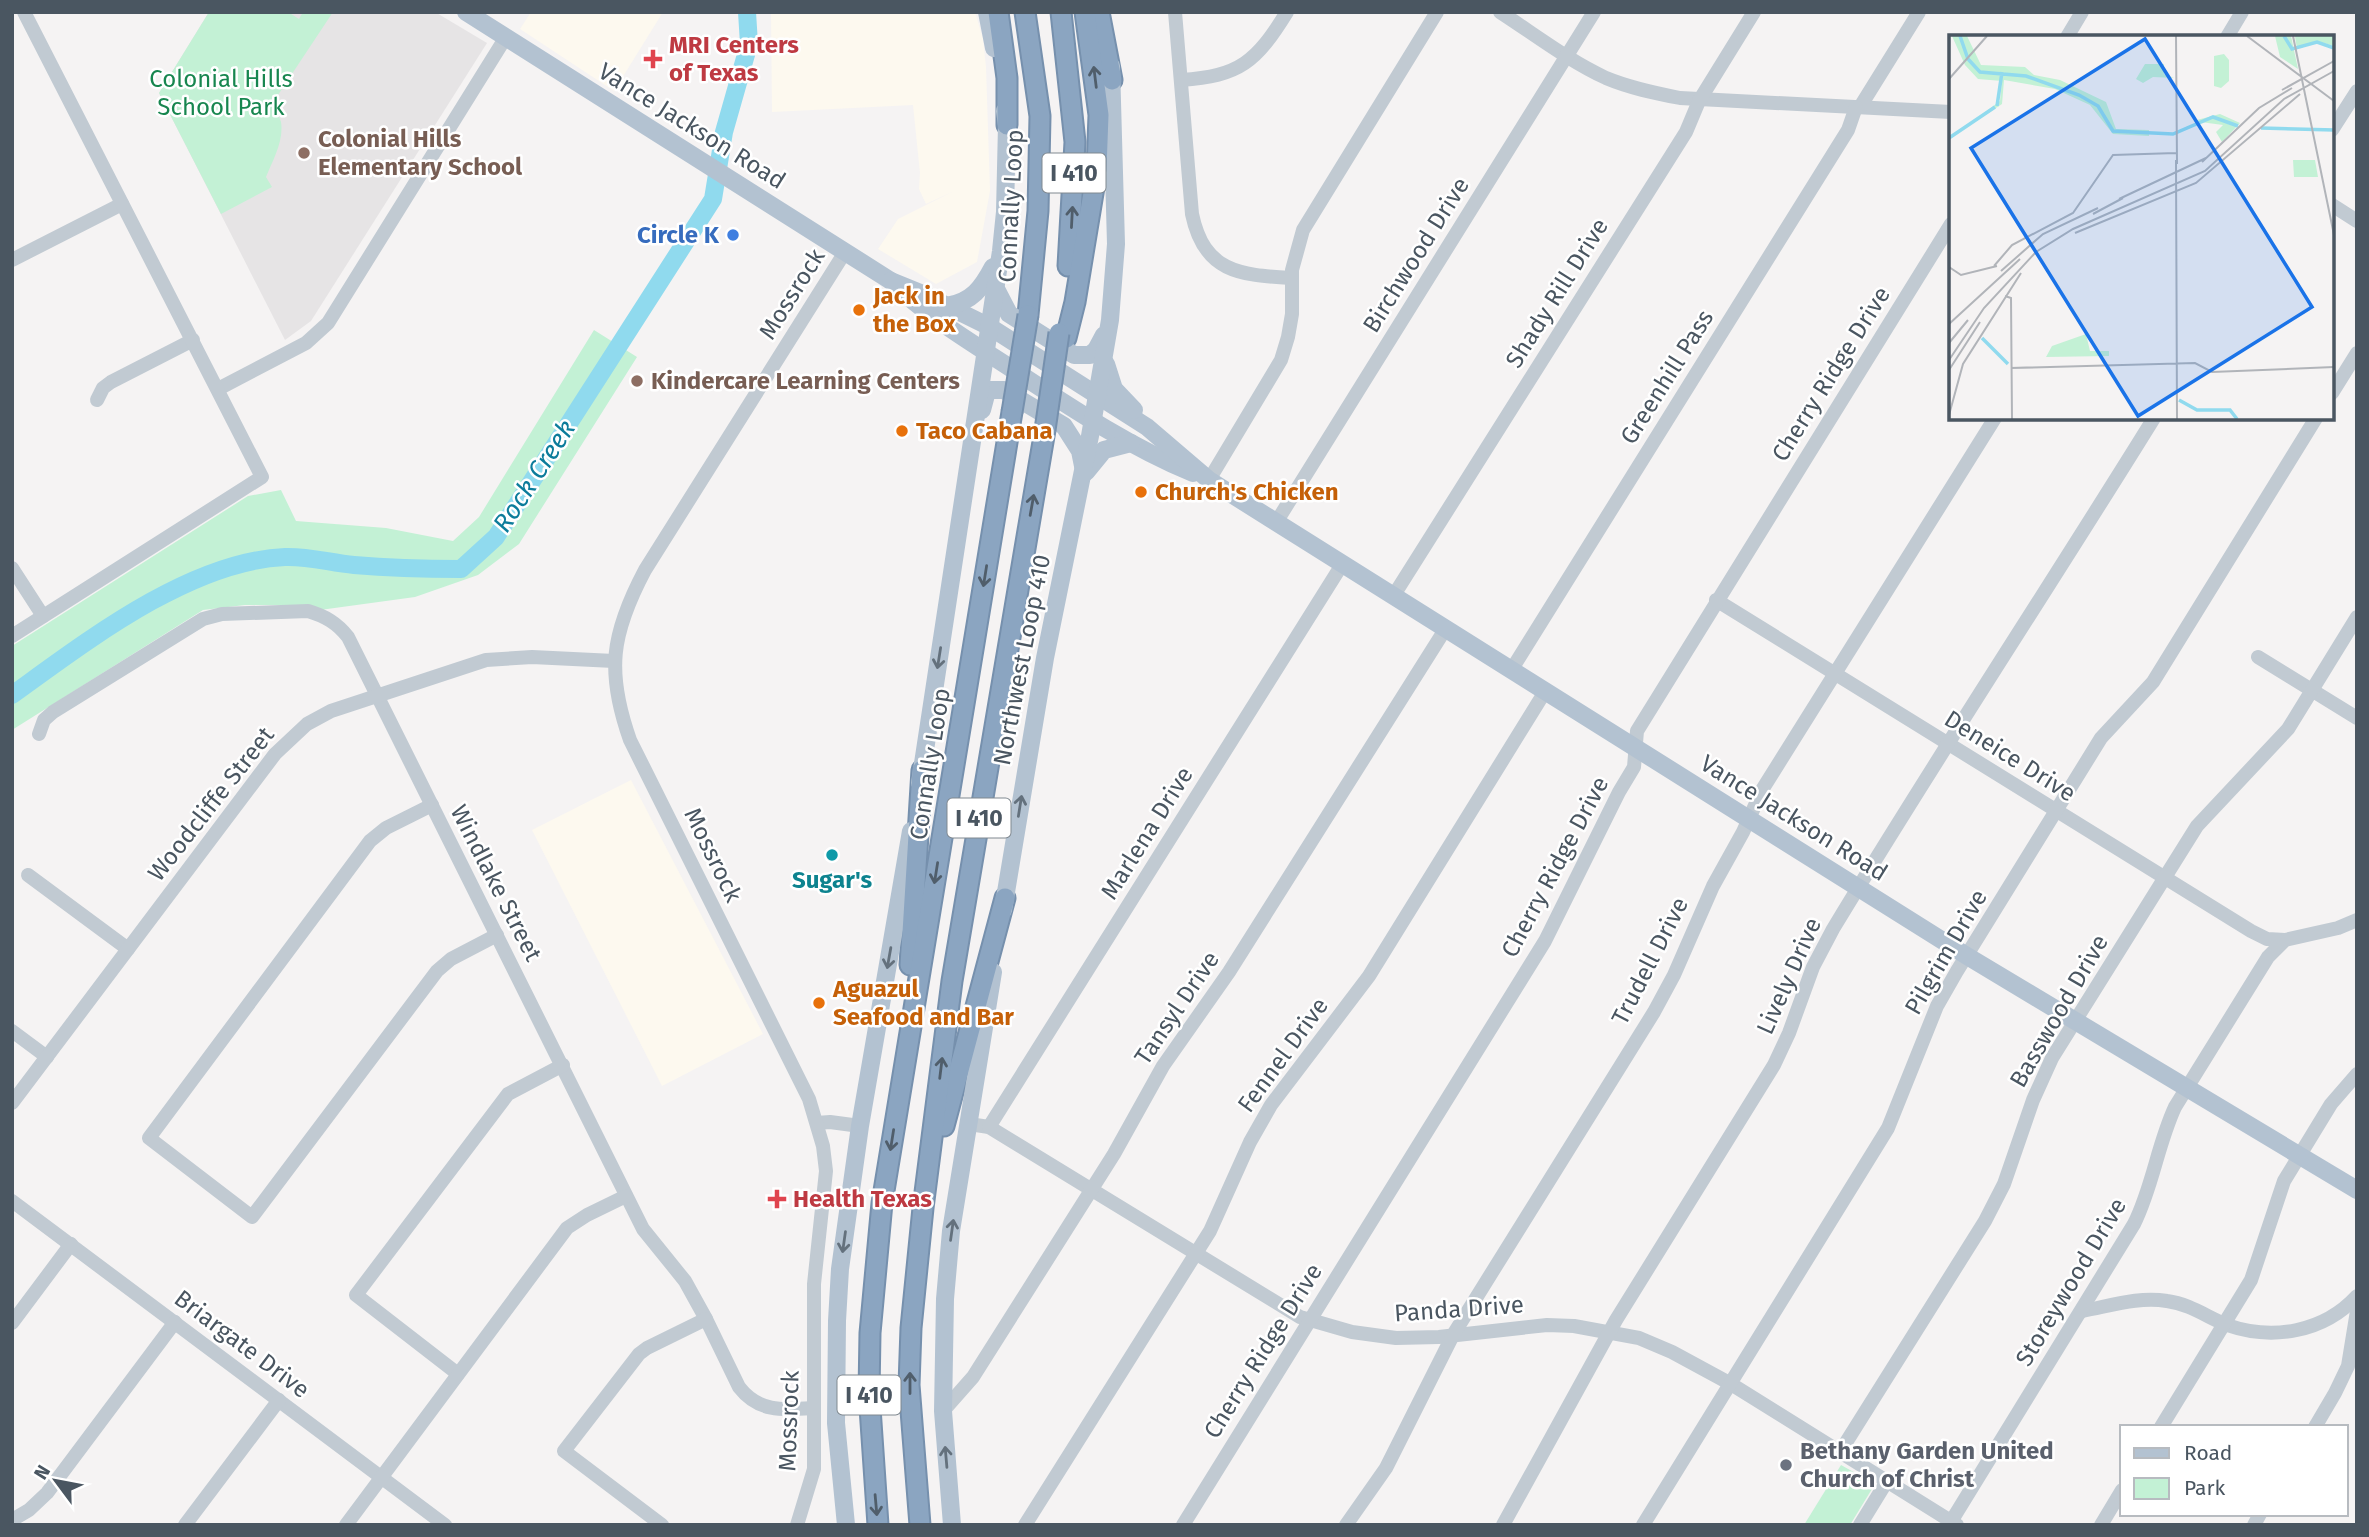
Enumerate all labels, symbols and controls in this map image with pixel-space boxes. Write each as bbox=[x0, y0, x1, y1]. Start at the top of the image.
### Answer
place label: MRI Centers of Texas bbox=[669, 31, 799, 87]
inset map bbox=[1949, 35, 2334, 420]
marker: MRI Centers of Texas bbox=[643, 49, 663, 69]
street label: Vance Jackson Road bbox=[593, 57, 791, 195]
park label: Colonial Hills School Park bbox=[149, 65, 293, 121]
one-way arrow bbox=[1088, 66, 1101, 89]
place label: Colonial Hills Elementary School bbox=[318, 125, 523, 181]
street label: Connally Loop bbox=[993, 129, 1029, 283]
marker: Colonial Hills Elementary School bbox=[296, 145, 312, 161]
road number: I 410 bbox=[1042, 154, 1106, 192]
street label: Birchwood Drive bbox=[1357, 172, 1475, 338]
one-way arrow bbox=[1066, 206, 1079, 229]
street label: Shady Rill Drive bbox=[1500, 213, 1614, 373]
place label: Circle K bbox=[637, 221, 720, 249]
marker: Circle K bbox=[725, 227, 741, 243]
street label: Mossrock bbox=[753, 243, 831, 344]
place label: Jack in the Box bbox=[872, 282, 957, 338]
street label: Cherry Ridge Drive bbox=[1766, 282, 1896, 466]
marker: Jack in the Box bbox=[851, 302, 867, 318]
street label: Greenhill Pass bbox=[1615, 305, 1719, 449]
place label: Kindercare Learning Centers bbox=[651, 367, 960, 395]
marker: Kindercare Learning Centers bbox=[629, 373, 645, 389]
water label: Rock Creek bbox=[487, 414, 582, 538]
place label: Taco Cabana bbox=[916, 417, 1053, 445]
marker: Taco Cabana bbox=[894, 423, 910, 439]
place label: Church's Chicken bbox=[1155, 478, 1339, 506]
marker: Church's Chicken bbox=[1133, 484, 1149, 500]
one-way arrow bbox=[1026, 494, 1039, 517]
street label: Northwest Loop 410 bbox=[988, 552, 1056, 768]
one-way arrow bbox=[978, 564, 991, 587]
one-way arrow bbox=[932, 647, 945, 669]
street label: Connally Loop bbox=[904, 686, 956, 842]
street label: Deneice Drive bbox=[1939, 705, 2081, 807]
street label: Woodcliffe Street bbox=[142, 721, 280, 887]
street label: Vance Jackson Road bbox=[1695, 749, 1893, 887]
street label: Marlena Drive bbox=[1095, 762, 1199, 904]
street label: Cherry Ridge Drive bbox=[1496, 772, 1614, 962]
one-way arrow bbox=[1014, 795, 1027, 818]
road number: I 410 bbox=[948, 798, 1010, 838]
street label: Windlake Street bbox=[445, 800, 548, 966]
street label: Mossrock bbox=[678, 803, 748, 907]
marker: Sugar's bbox=[824, 847, 840, 863]
one-way arrow bbox=[929, 861, 942, 884]
place label: Sugar's bbox=[792, 866, 872, 894]
street label: Pilgrim Drive bbox=[1899, 885, 1993, 1019]
street label: Trudell Drive bbox=[1606, 893, 1694, 1029]
street label: Lively Drive bbox=[1751, 913, 1827, 1039]
street label: Basswood Drive bbox=[2004, 930, 2114, 1092]
one-way arrow bbox=[882, 946, 895, 969]
street label: Tansyl Drive bbox=[1129, 946, 1225, 1070]
place label: Aguazul Seafood and Bar bbox=[832, 975, 1014, 1031]
street label: Fennel Drive bbox=[1232, 992, 1334, 1118]
marker: Aguazul Seafood and Bar bbox=[811, 995, 827, 1011]
one-way arrow bbox=[935, 1057, 948, 1080]
one-way arrow bbox=[885, 1128, 898, 1151]
place label: Health Texas bbox=[793, 1185, 932, 1213]
marker: Health Texas bbox=[767, 1189, 787, 1209]
street label: Storeywood Drive bbox=[2010, 1193, 2132, 1371]
one-way arrow bbox=[946, 1219, 959, 1242]
one-way arrow bbox=[838, 1230, 851, 1253]
street label: Cherry Ridge Drive bbox=[1198, 1259, 1328, 1443]
street label: Briargate Drive bbox=[169, 1284, 315, 1404]
street label: Panda Drive bbox=[1393, 1291, 1525, 1327]
street label: Mossrock bbox=[773, 1369, 805, 1472]
one-way arrow bbox=[903, 1372, 917, 1395]
road number: I 410 bbox=[838, 1376, 900, 1414]
legend bbox=[2120, 1425, 2348, 1516]
place label: Bethany Garden United Church of Christ bbox=[1800, 1437, 2054, 1493]
text: Road bbox=[2184, 1440, 2232, 1466]
north arrow bbox=[21, 1446, 91, 1516]
one-way arrow bbox=[939, 1446, 952, 1469]
marker: Bethany Garden United Church of Christ bbox=[1778, 1457, 1794, 1473]
text: N bbox=[29, 1461, 55, 1484]
text: Park bbox=[2184, 1475, 2226, 1501]
one-way arrow bbox=[870, 1493, 883, 1516]

